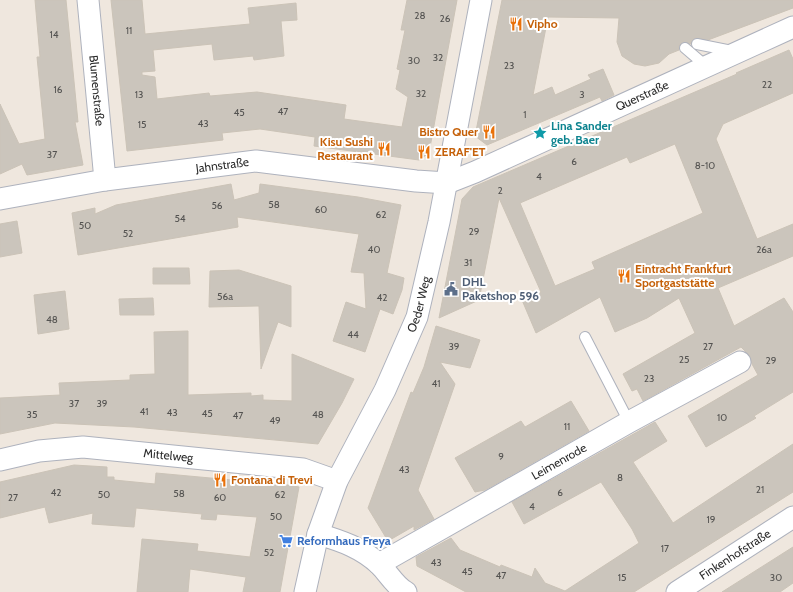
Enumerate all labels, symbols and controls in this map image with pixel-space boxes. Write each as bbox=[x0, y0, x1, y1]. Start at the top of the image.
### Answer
house number: 28 bbox=[414, 9, 426, 22]
house number: 26 bbox=[440, 12, 451, 25]
restaurant icon: Vipho bbox=[508, 16, 524, 32]
place label: Vipho bbox=[527, 16, 558, 31]
house number: 11 bbox=[126, 24, 132, 37]
house number: 14 bbox=[49, 28, 59, 41]
house number: 32 bbox=[433, 51, 443, 64]
street label: Blumenstraße bbox=[86, 54, 108, 127]
house number: 30 bbox=[408, 54, 420, 67]
house number: 23 bbox=[504, 59, 514, 72]
street label: Querstraße bbox=[613, 77, 671, 114]
house number: 22 bbox=[762, 78, 772, 91]
house number: 16 bbox=[54, 83, 63, 96]
house number: 32 bbox=[416, 87, 426, 100]
house number: 13 bbox=[135, 88, 143, 101]
house number: 3 bbox=[579, 88, 585, 101]
house number: 47 bbox=[278, 105, 288, 118]
house number: 45 bbox=[233, 106, 245, 119]
house number: 1 bbox=[523, 108, 527, 121]
house number: 43 bbox=[197, 117, 209, 130]
house number: 15 bbox=[138, 118, 146, 131]
place label: Lina Sander geb. Baer bbox=[551, 118, 612, 147]
place label: Bistro Quer bbox=[419, 124, 478, 139]
restaurant icon: Bistro Quer bbox=[481, 124, 497, 140]
place icon: Lina Sander geb. Baer bbox=[532, 125, 548, 141]
place label: Kisu Sushi Restaurant bbox=[317, 134, 373, 163]
restaurant icon: Kisu Sushi Restaurant bbox=[376, 141, 392, 157]
restaurant icon: ZERAF'ET bbox=[416, 144, 432, 160]
place label: ZERAF'ET bbox=[435, 144, 486, 159]
house number: 37 bbox=[47, 148, 57, 161]
street label: Jahnstraße bbox=[194, 154, 250, 176]
house number: 6 bbox=[571, 155, 577, 168]
house number: 8-10 bbox=[695, 159, 715, 172]
house number: 4 bbox=[536, 170, 542, 183]
house number: 2 bbox=[497, 184, 503, 197]
house number: 58 bbox=[268, 198, 280, 211]
house number: 56 bbox=[211, 199, 223, 212]
house number: 60 bbox=[315, 203, 327, 216]
house number: 62 bbox=[376, 208, 386, 221]
house number: 54 bbox=[174, 212, 186, 225]
house number: 50 bbox=[79, 219, 91, 232]
house number: 29 bbox=[469, 225, 480, 238]
house number: 52 bbox=[123, 227, 133, 240]
house number: 40 bbox=[368, 243, 380, 256]
house number: 26a bbox=[756, 243, 772, 256]
house number: 31 bbox=[464, 256, 472, 269]
place label: Eintracht Frankfurt Sportgaststätte bbox=[635, 261, 731, 290]
restaurant icon: Eintracht Frankfurt Sportgaststätte bbox=[616, 268, 632, 284]
street label: Oeder Weg bbox=[403, 274, 433, 335]
place label: DHL Paketshop 596 bbox=[462, 274, 539, 303]
public building icon: DHL Paketshop 596 bbox=[443, 281, 459, 297]
house number: 56a bbox=[217, 290, 233, 303]
house number: 42 bbox=[376, 291, 388, 304]
house number: 48 bbox=[46, 313, 58, 326]
house number: 44 bbox=[347, 328, 359, 341]
house number: 39 bbox=[448, 340, 460, 353]
house number: 27 bbox=[703, 340, 713, 353]
house number: 25 bbox=[679, 353, 689, 366]
house number: 29 bbox=[766, 354, 777, 367]
house number: 23 bbox=[644, 372, 654, 385]
house number: 41 bbox=[431, 377, 441, 390]
house number: 37 bbox=[69, 397, 79, 410]
house number: 39 bbox=[96, 397, 108, 410]
house number: 41 bbox=[139, 405, 149, 418]
house number: 43 bbox=[166, 406, 178, 419]
house number: 45 bbox=[201, 407, 213, 420]
house number: 35 bbox=[27, 408, 37, 421]
house number: 48 bbox=[312, 408, 324, 421]
house number: 47 bbox=[233, 409, 243, 422]
house number: 10 bbox=[717, 411, 727, 424]
house number: 49 bbox=[269, 414, 281, 427]
house number: 11 bbox=[564, 420, 570, 433]
street label: Leimenrode bbox=[528, 440, 589, 483]
street label: Mittelweg bbox=[143, 445, 195, 465]
house number: 9 bbox=[498, 450, 504, 463]
house number: 43 bbox=[398, 463, 410, 476]
house number: 8 bbox=[617, 471, 623, 484]
restaurant icon: Fontana di Trevi bbox=[212, 472, 228, 488]
place label: Fontana di Trevi bbox=[231, 472, 313, 487]
house number: 21 bbox=[756, 483, 764, 496]
house number: 42 bbox=[50, 486, 62, 499]
house number: 6 bbox=[557, 486, 563, 499]
house number: 58 bbox=[173, 487, 185, 500]
house number: 50 bbox=[98, 488, 110, 501]
house number: 62 bbox=[275, 488, 285, 501]
house number: 27 bbox=[8, 491, 18, 504]
house number: 60 bbox=[214, 491, 226, 504]
house number: 4 bbox=[529, 500, 535, 513]
house number: 50 bbox=[270, 510, 282, 523]
house number: 19 bbox=[707, 513, 716, 526]
street label: Finkenhofstraße bbox=[696, 526, 773, 583]
supermarket icon: Reformhaus Freya bbox=[278, 533, 294, 549]
place label: Reformhaus Freya bbox=[297, 533, 391, 548]
house number: 17 bbox=[661, 542, 669, 555]
house number: 52 bbox=[264, 546, 274, 559]
house number: 43 bbox=[430, 556, 442, 569]
house number: 45 bbox=[461, 565, 473, 578]
house number: 47 bbox=[496, 569, 506, 582]
house number: 15 bbox=[618, 571, 626, 584]
house number: 30 bbox=[770, 571, 782, 584]

